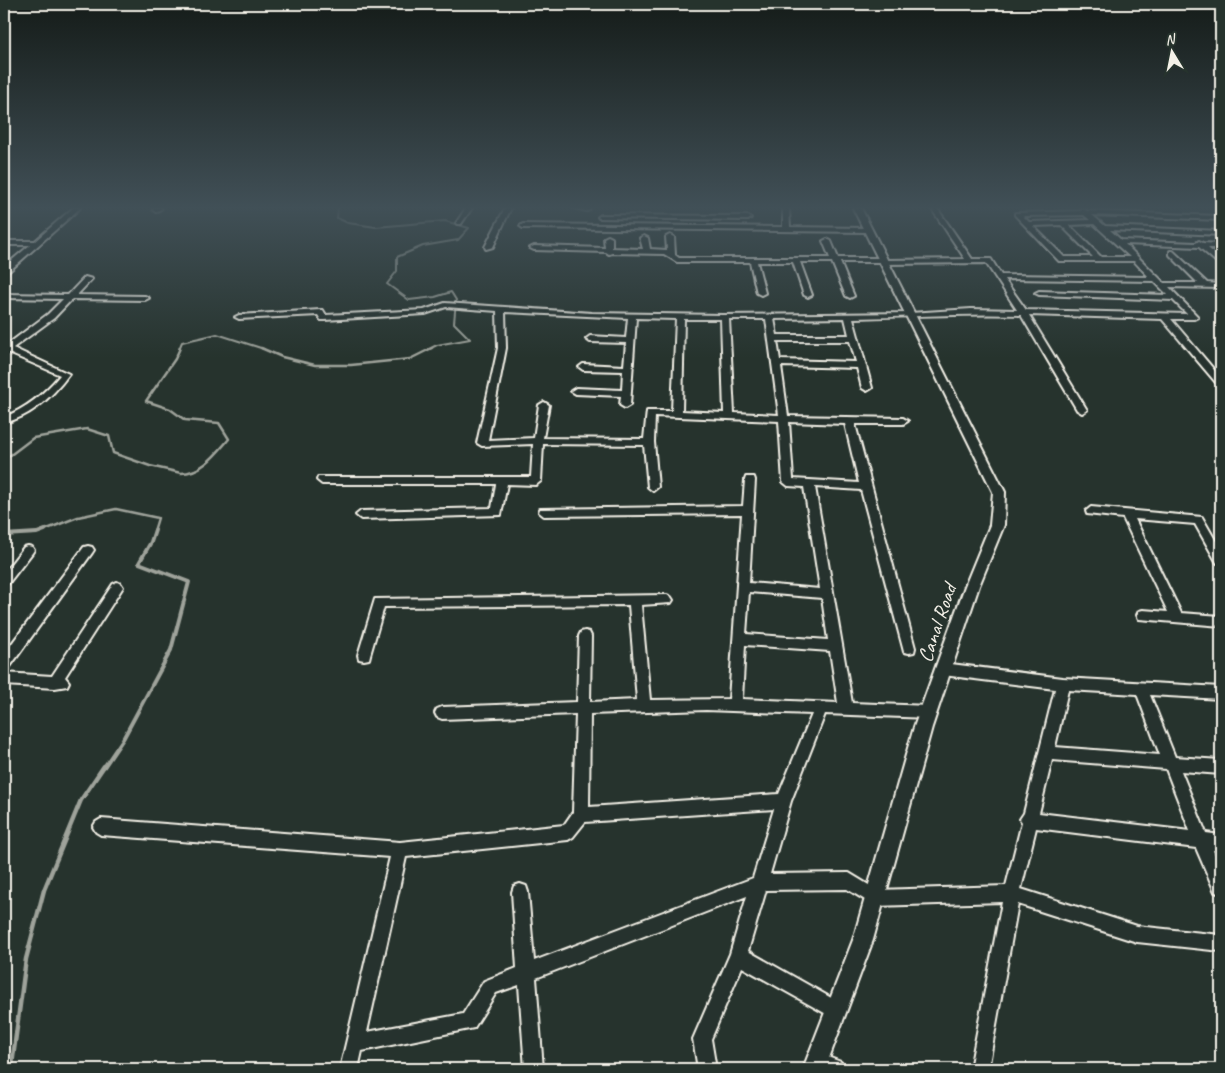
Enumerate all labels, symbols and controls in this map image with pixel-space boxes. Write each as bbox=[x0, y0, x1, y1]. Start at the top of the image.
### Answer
north arrow bbox=[1148, 28, 1198, 78]
text: N bbox=[1164, 30, 1178, 49]
street label: Canal Road bbox=[912, 578, 963, 665]

